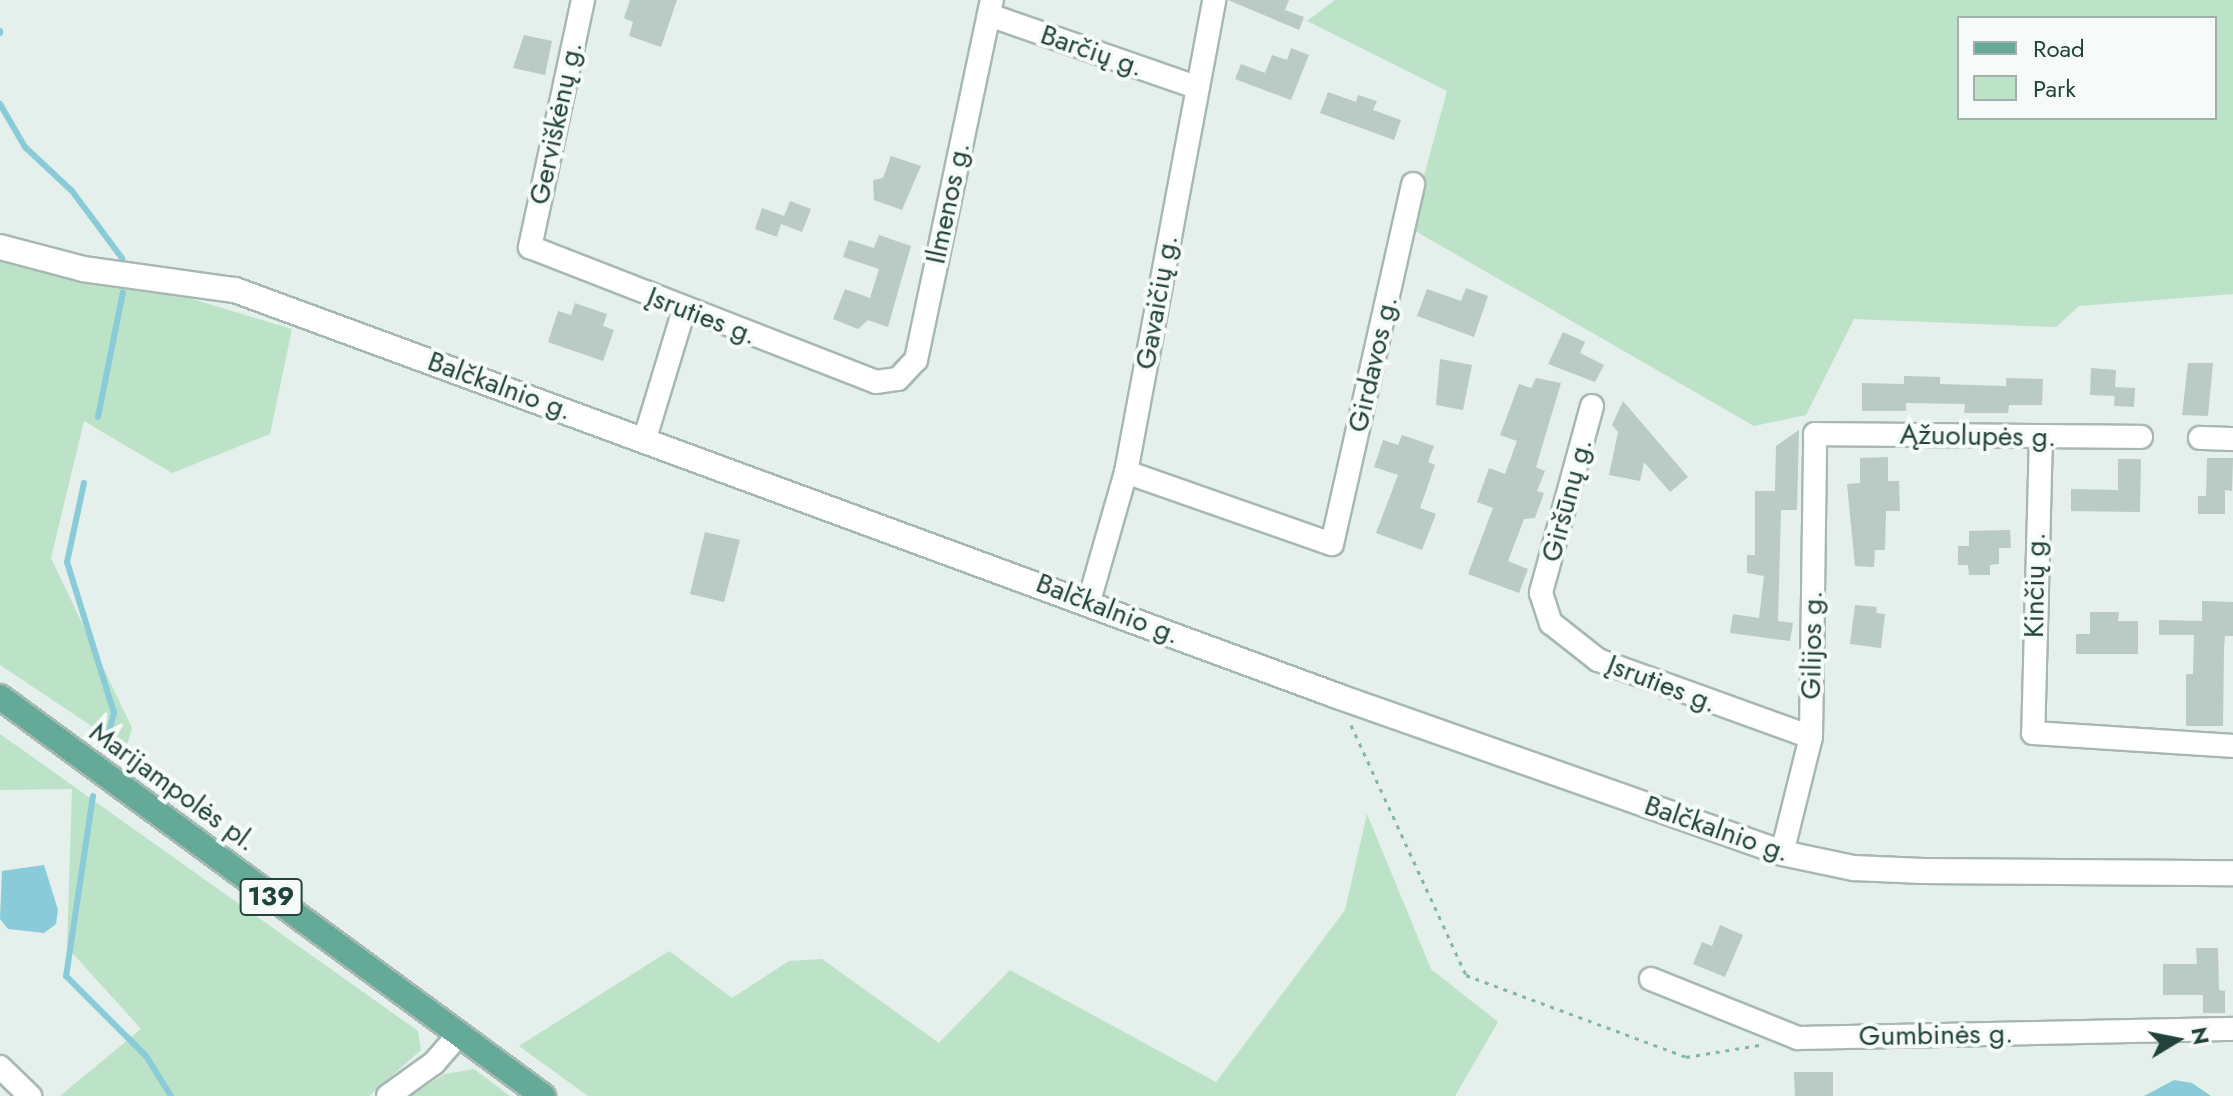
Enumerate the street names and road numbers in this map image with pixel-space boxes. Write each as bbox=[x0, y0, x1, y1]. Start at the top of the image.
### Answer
street label: Barčių g. bbox=[1036, 18, 1148, 84]
street label: Gerviškėnų g. bbox=[522, 38, 590, 208]
street label: Ilmenos g. bbox=[919, 139, 977, 267]
street label: Gavaičių g. bbox=[1129, 232, 1185, 372]
street label: Įsruties g. bbox=[642, 280, 762, 352]
street label: Girdavos g. bbox=[1341, 292, 1405, 436]
street label: Balčkalnio g. bbox=[423, 344, 577, 428]
street label: Ąžuolupės g. bbox=[1899, 418, 2057, 454]
street label: Giršūnų g. bbox=[1534, 434, 1600, 566]
street label: Kinčių g. bbox=[2017, 532, 2053, 638]
street label: Balčkalnio g. bbox=[1031, 566, 1185, 652]
street label: Gilijos g. bbox=[1794, 590, 1830, 700]
street label: Įsruties g. bbox=[1602, 648, 1722, 720]
street label: Marijampolės pl. bbox=[83, 715, 263, 859]
street label: Balčkalnio g. bbox=[1640, 789, 1794, 869]
road number: 139 bbox=[239, 875, 303, 919]
street label: Gumbinės g. bbox=[1858, 1017, 2014, 1053]

